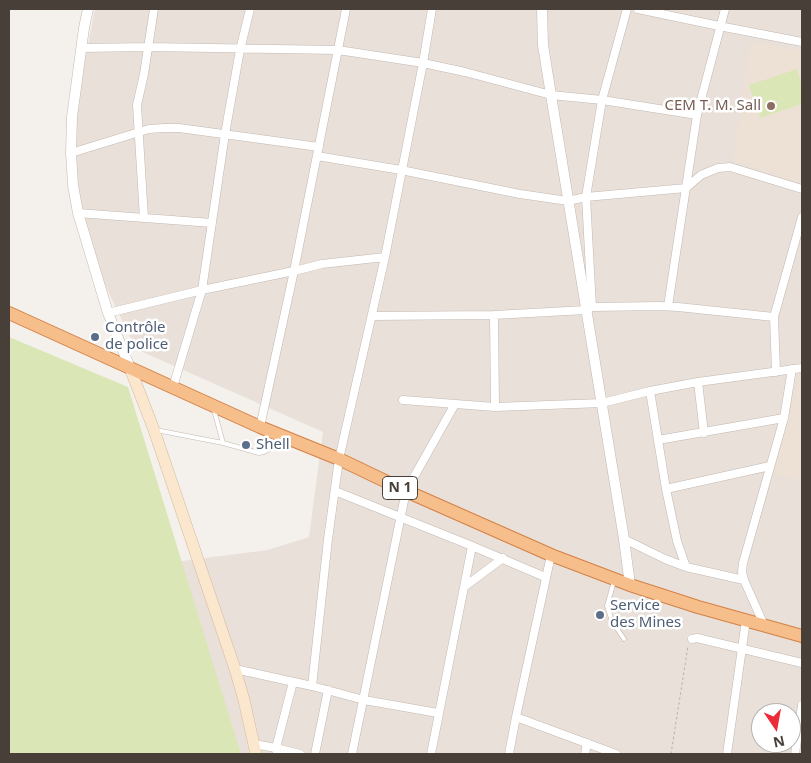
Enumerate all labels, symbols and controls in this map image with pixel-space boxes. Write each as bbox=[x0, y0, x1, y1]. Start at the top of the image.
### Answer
place label: CEM T. M. Sall bbox=[664, 97, 761, 115]
marker: CEM T. M. Sall bbox=[765, 100, 777, 112]
place label: Contrôle de police bbox=[105, 319, 168, 354]
marker: Contrôle de police bbox=[89, 331, 101, 343]
place label: Shell bbox=[256, 436, 290, 454]
marker: Shell bbox=[240, 439, 252, 451]
road number: N 1 bbox=[382, 476, 418, 499]
place label: Service des Mines bbox=[610, 597, 681, 632]
marker: Service des Mines bbox=[594, 609, 606, 621]
north arrow bbox=[751, 703, 801, 753]
text: N bbox=[771, 732, 787, 753]

